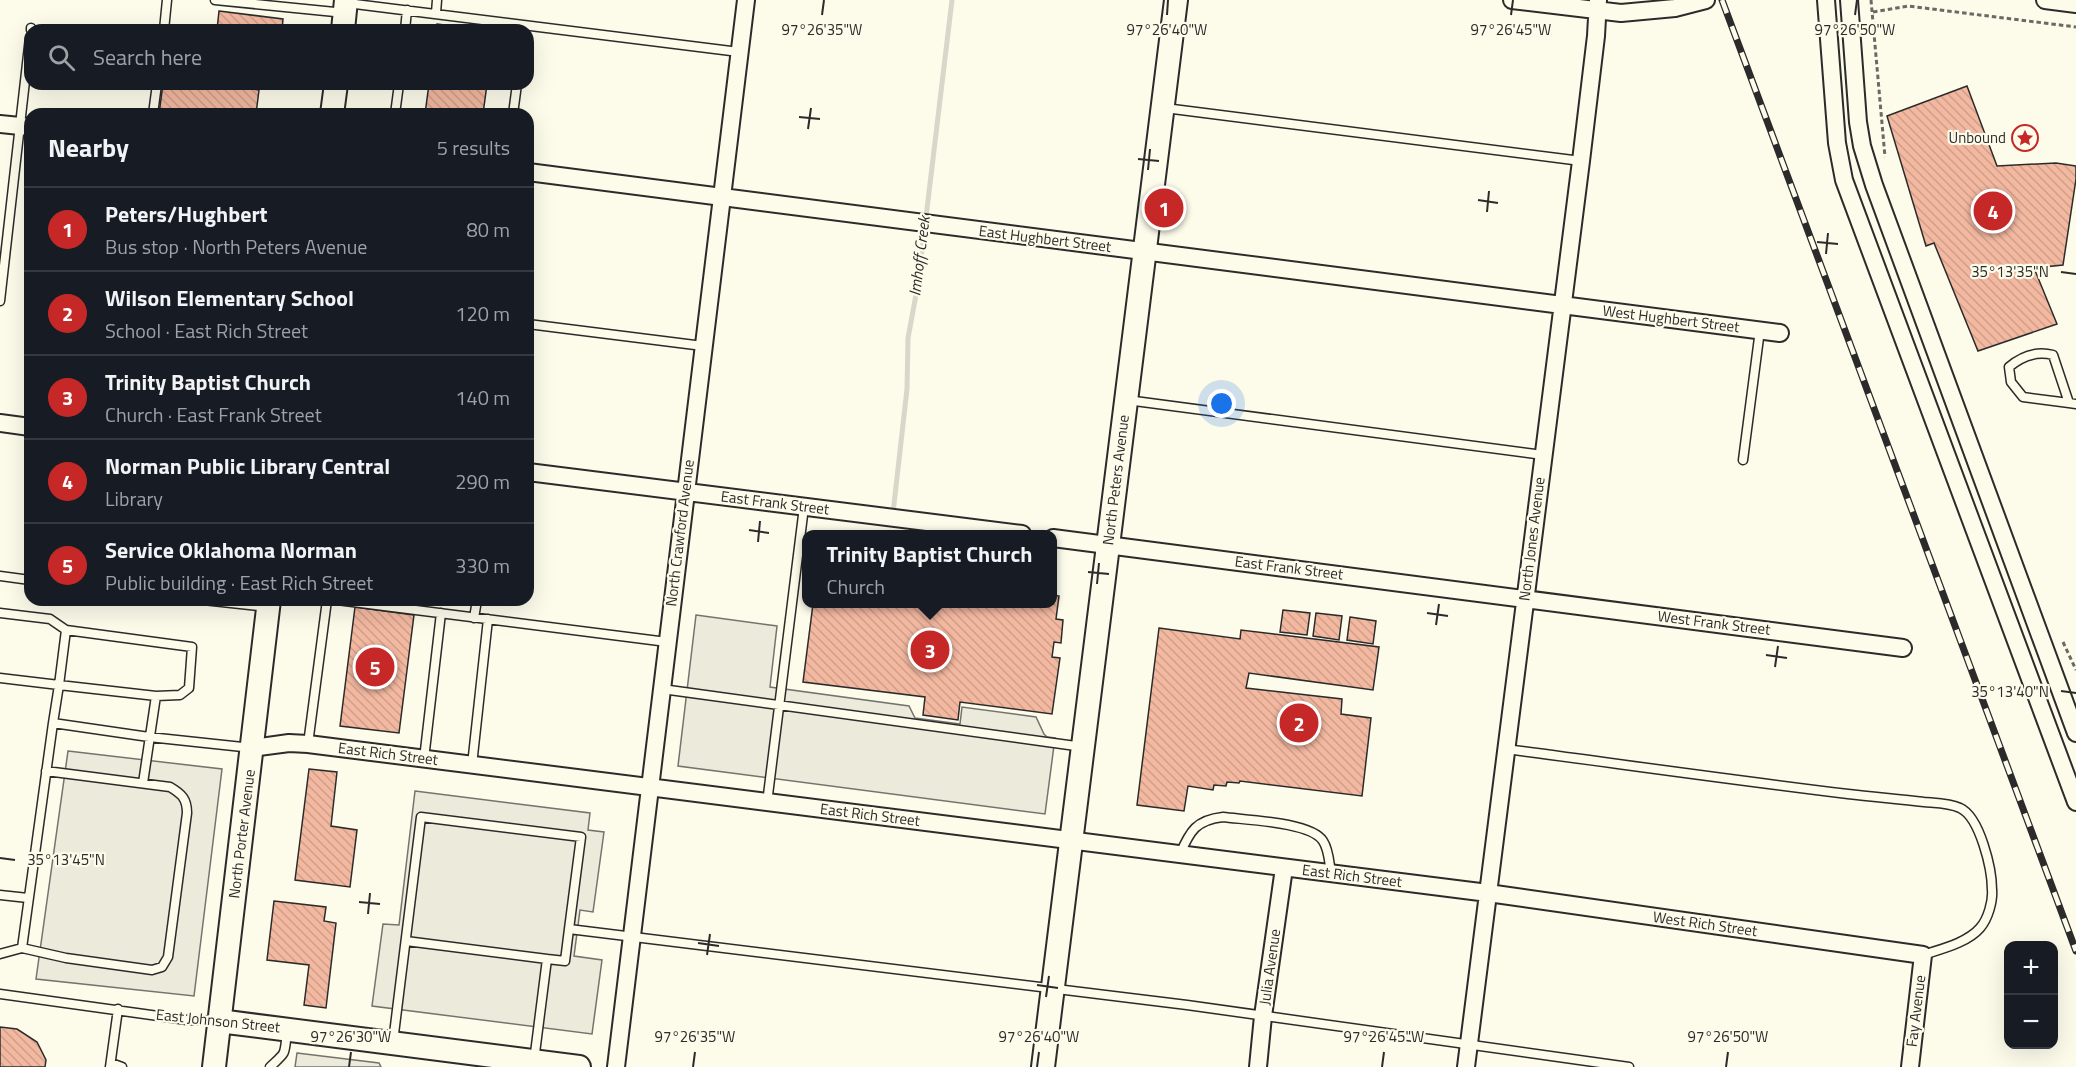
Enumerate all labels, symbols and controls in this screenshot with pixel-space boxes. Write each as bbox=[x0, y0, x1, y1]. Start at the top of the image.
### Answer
text: 97°26'35"W bbox=[782, 18, 862, 41]
text: 97°26'40"W bbox=[1127, 18, 1207, 41]
text: 97°26'45"W bbox=[1471, 18, 1551, 41]
text: 97°26'50"W bbox=[1815, 18, 1895, 41]
search box bbox=[24, 24, 534, 90]
text: Search here bbox=[93, 40, 202, 74]
icon: search bbox=[45, 41, 78, 74]
place icon: Unbound bbox=[2010, 123, 2040, 153]
place label: Unbound bbox=[1949, 126, 2006, 149]
text: Nearby bbox=[48, 128, 129, 167]
text: 5 results bbox=[437, 132, 510, 163]
pin: 1 bbox=[1144, 186, 1184, 230]
pin: 4 bbox=[1974, 188, 2012, 234]
text: Peters/Hughbert bbox=[105, 197, 268, 231]
water label: Imhoff Creek bbox=[902, 213, 936, 297]
text: 1 bbox=[62, 214, 73, 245]
text: 80 m bbox=[466, 214, 510, 245]
street label: East Hughbert Street bbox=[978, 219, 1113, 258]
text: Bus stop · North Peters Avenue bbox=[105, 231, 367, 262]
text: 35°13'35"N bbox=[1971, 260, 2049, 283]
text: Wilson Elementary School bbox=[105, 281, 354, 315]
text: 2 bbox=[62, 298, 73, 329]
text: 120 m bbox=[455, 298, 510, 329]
street label: West Hughbert Street bbox=[1601, 299, 1742, 338]
text: School · East Rich Street bbox=[105, 315, 308, 346]
text: Trinity Baptist Church bbox=[105, 365, 311, 399]
text: 3 bbox=[62, 382, 73, 413]
text: 140 m bbox=[455, 382, 510, 413]
your location bbox=[1207, 389, 1236, 418]
text: Church · East Frank Street bbox=[105, 399, 322, 430]
street label: North Peters Avenue bbox=[1096, 413, 1135, 547]
text: Norman Public Library Central bbox=[105, 449, 390, 483]
street label: North Crawford Avenue bbox=[659, 458, 700, 608]
text: 4 bbox=[62, 466, 73, 497]
text: 290 m bbox=[455, 466, 510, 497]
street label: North Jones Avenue bbox=[1512, 476, 1551, 602]
text: Library bbox=[105, 483, 163, 514]
street label: East Frank Street bbox=[720, 484, 831, 521]
popup bbox=[802, 530, 1057, 608]
text: Service Oklahoma Norman bbox=[105, 533, 357, 567]
text: Trinity Baptist Church bbox=[827, 537, 1032, 571]
street label: East Frank Street bbox=[1234, 549, 1345, 586]
text: 5 bbox=[62, 550, 73, 581]
text: 330 m bbox=[455, 550, 510, 581]
text: Public building · East Rich Street bbox=[105, 567, 373, 598]
text: Church bbox=[827, 571, 885, 602]
street label: West Frank Street bbox=[1656, 604, 1773, 641]
pin: 3 bbox=[910, 628, 950, 672]
pin: 5 bbox=[356, 644, 394, 690]
text: 35°13'40"N bbox=[1971, 680, 2049, 703]
pin: 2 bbox=[1280, 700, 1318, 746]
street label: East Rich Street bbox=[337, 736, 440, 771]
street label: North Porter Avenue bbox=[222, 768, 261, 900]
street label: East Rich Street bbox=[819, 797, 922, 832]
text: 35°13'45"N bbox=[27, 848, 105, 871]
street label: East Rich Street bbox=[1301, 858, 1404, 893]
street label: West Rich Street bbox=[1651, 905, 1759, 942]
street label: Julia Avenue bbox=[1253, 927, 1286, 1007]
map controls bbox=[2004, 941, 2058, 1049]
button: + bbox=[2004, 941, 2058, 995]
street label: Fay Avenue bbox=[1900, 974, 1931, 1048]
button: − bbox=[2004, 995, 2058, 1049]
street label: East Johnson Street bbox=[155, 1003, 282, 1039]
text: 97°26'30"W bbox=[311, 1025, 391, 1048]
text: 97°26'35"W bbox=[655, 1025, 735, 1048]
text: 97°26'40"W bbox=[999, 1025, 1079, 1048]
text: 97°26'45"W bbox=[1344, 1025, 1424, 1048]
text: 97°26'50"W bbox=[1688, 1025, 1768, 1048]

